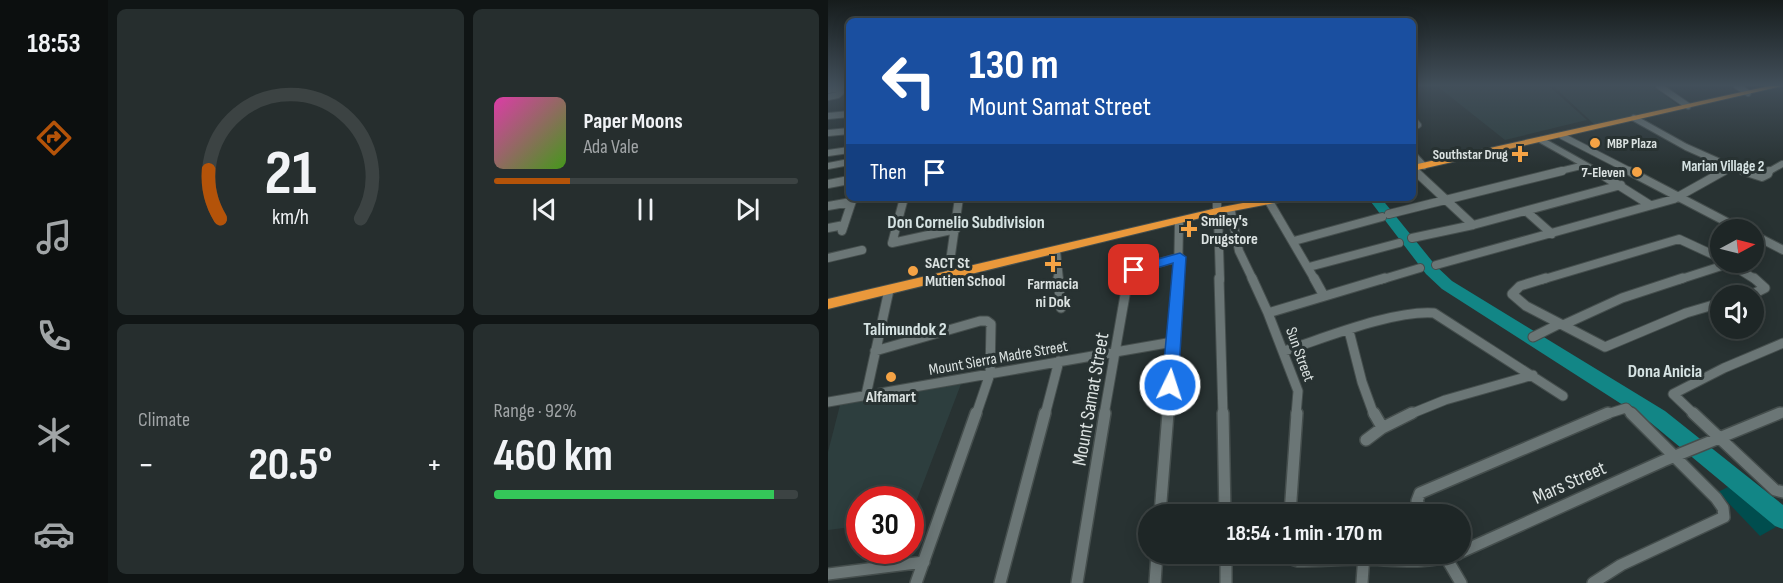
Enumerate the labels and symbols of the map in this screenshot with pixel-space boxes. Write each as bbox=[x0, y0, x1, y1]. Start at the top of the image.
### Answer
place label: MBP Plaza bbox=[1607, 135, 1657, 152]
marker: MBP Plaza bbox=[1588, 136, 1602, 150]
place label: Southstar Drug bbox=[1433, 146, 1508, 163]
marker: Southstar Drug bbox=[1513, 147, 1527, 161]
district label: Marian Village 2 bbox=[1682, 157, 1764, 176]
place label: 7-Eleven bbox=[1582, 164, 1625, 181]
marker: 7-Eleven bbox=[1630, 165, 1644, 179]
district label: Don Cornelio Subdivision bbox=[887, 212, 1045, 233]
place label: Smiley's Drugstore bbox=[1201, 212, 1258, 249]
north arrow bbox=[1710, 219, 1764, 273]
marker: Smiley's Drugstore bbox=[1182, 222, 1196, 236]
pin bbox=[1108, 244, 1159, 295]
place label: SACT St Mutien School bbox=[925, 254, 1005, 291]
marker: Farmacia ni Dok bbox=[1046, 257, 1060, 271]
marker: SACT St Mutien School bbox=[906, 264, 920, 278]
place label: Farmacia ni Dok bbox=[1027, 275, 1079, 312]
district label: Talimundok 2 bbox=[863, 319, 947, 340]
street label: Sun Street bbox=[1281, 325, 1318, 385]
street label: Mount Samat Street bbox=[1067, 331, 1115, 468]
street label: Mount Sierra Madre Street bbox=[927, 337, 1069, 380]
position arrow bbox=[1138, 353, 1202, 417]
district label: Dona Anicia bbox=[1628, 361, 1702, 382]
marker: Alfamart bbox=[884, 370, 898, 384]
place label: Alfamart bbox=[865, 388, 916, 407]
street label: Mars Street bbox=[1529, 456, 1610, 510]
speed limit sign: 30 bbox=[846, 486, 924, 564]

